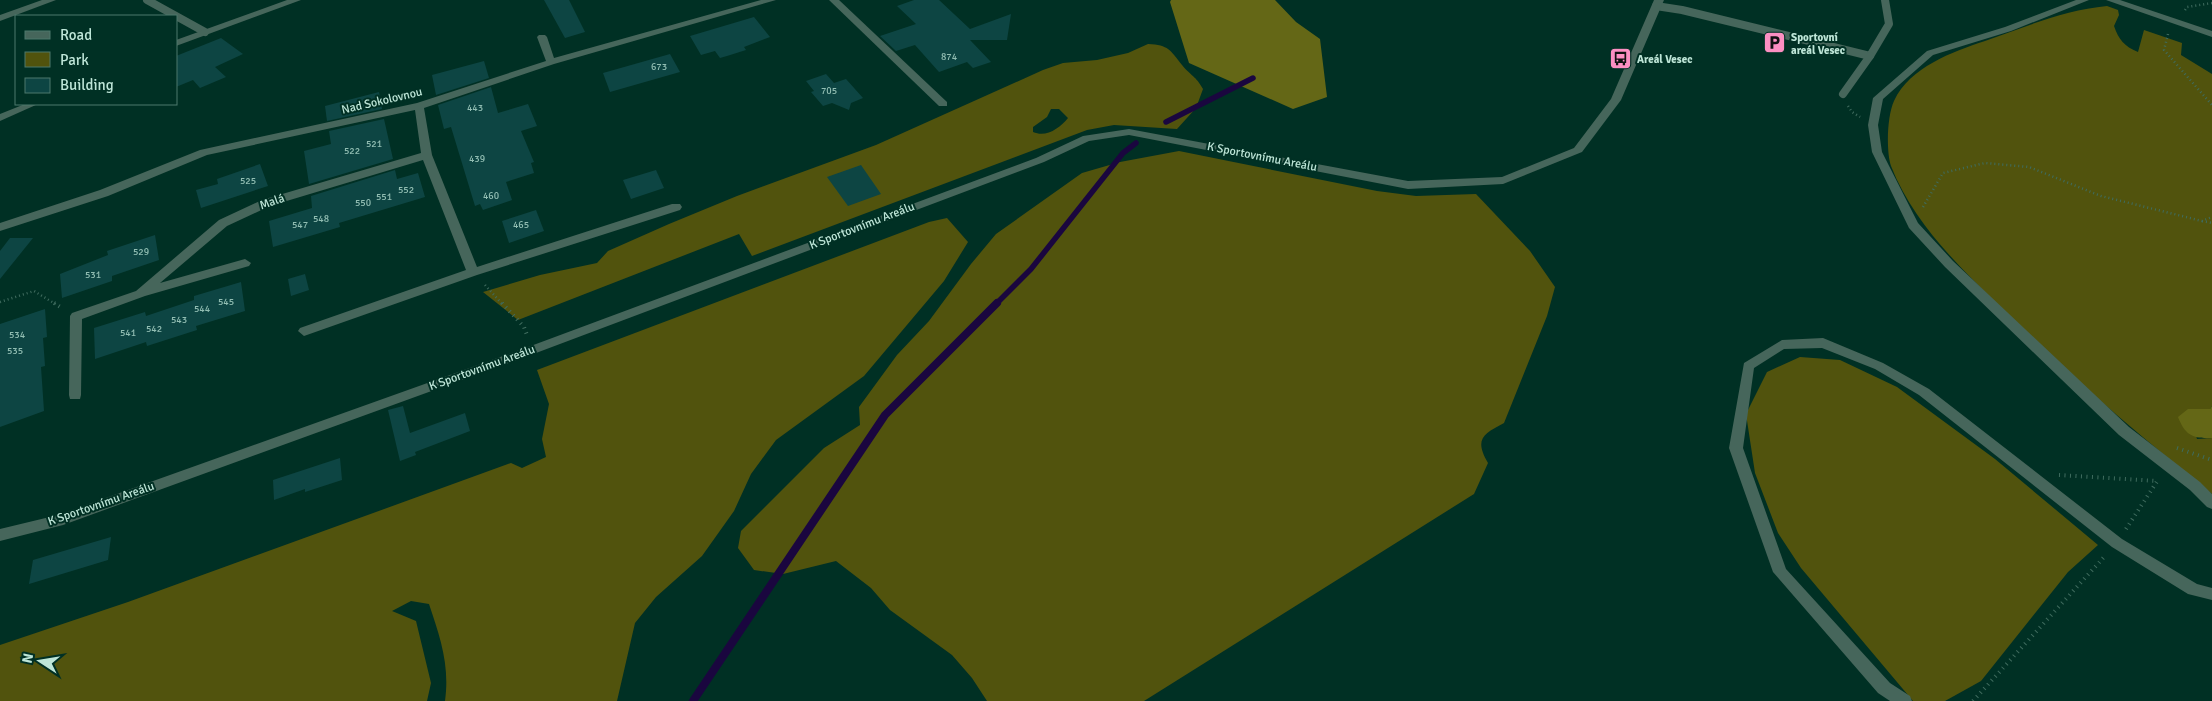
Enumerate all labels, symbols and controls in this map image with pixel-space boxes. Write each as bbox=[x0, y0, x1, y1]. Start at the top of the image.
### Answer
legend bbox=[15, 15, 178, 105]
text: Road bbox=[60, 26, 92, 44]
parking icon: Sportovní areál Vesec bbox=[1763, 31, 1787, 55]
place label: Sportovní areál Vesec bbox=[1791, 31, 1845, 57]
bus stop icon: Areál Vesec bbox=[1609, 47, 1633, 71]
text: Park bbox=[60, 51, 89, 69]
house number: 874 bbox=[941, 51, 958, 63]
place label: Areál Vesec bbox=[1637, 53, 1692, 66]
house number: 673 bbox=[651, 61, 667, 73]
text: Building bbox=[60, 76, 114, 94]
street label: Nad Sokolovnou bbox=[340, 84, 424, 118]
house number: 705 bbox=[821, 85, 837, 97]
house number: 443 bbox=[467, 102, 483, 114]
house number: 521 bbox=[366, 138, 382, 150]
street label: K Sportovnímu Areálu bbox=[1206, 139, 1318, 175]
house number: 522 bbox=[344, 145, 360, 157]
house number: 439 bbox=[469, 153, 485, 165]
house number: 525 bbox=[240, 175, 256, 187]
house number: 552 bbox=[398, 184, 414, 196]
house number: 460 bbox=[483, 190, 499, 202]
street label: Malá bbox=[258, 191, 286, 213]
house number: 551 bbox=[376, 191, 392, 203]
house number: 550 bbox=[355, 197, 371, 209]
street label: K Sportovnímu Areálu bbox=[807, 199, 917, 253]
house number: 548 bbox=[313, 213, 329, 225]
house number: 547 bbox=[292, 219, 308, 231]
house number: 465 bbox=[513, 219, 529, 231]
house number: 529 bbox=[133, 246, 149, 258]
house number: 531 bbox=[85, 269, 101, 281]
house number: 545 bbox=[218, 296, 234, 308]
house number: 544 bbox=[194, 303, 211, 315]
house number: 543 bbox=[171, 314, 187, 326]
house number: 542 bbox=[146, 323, 162, 335]
house number: 541 bbox=[120, 327, 136, 339]
house number: 534 bbox=[9, 329, 26, 341]
street label: K Sportovnímu Areálu bbox=[427, 342, 537, 394]
house number: 535 bbox=[7, 345, 23, 357]
street label: K Sportovnímu Areálu bbox=[46, 479, 156, 529]
north arrow bbox=[15, 636, 65, 686]
text: N bbox=[18, 652, 37, 665]

